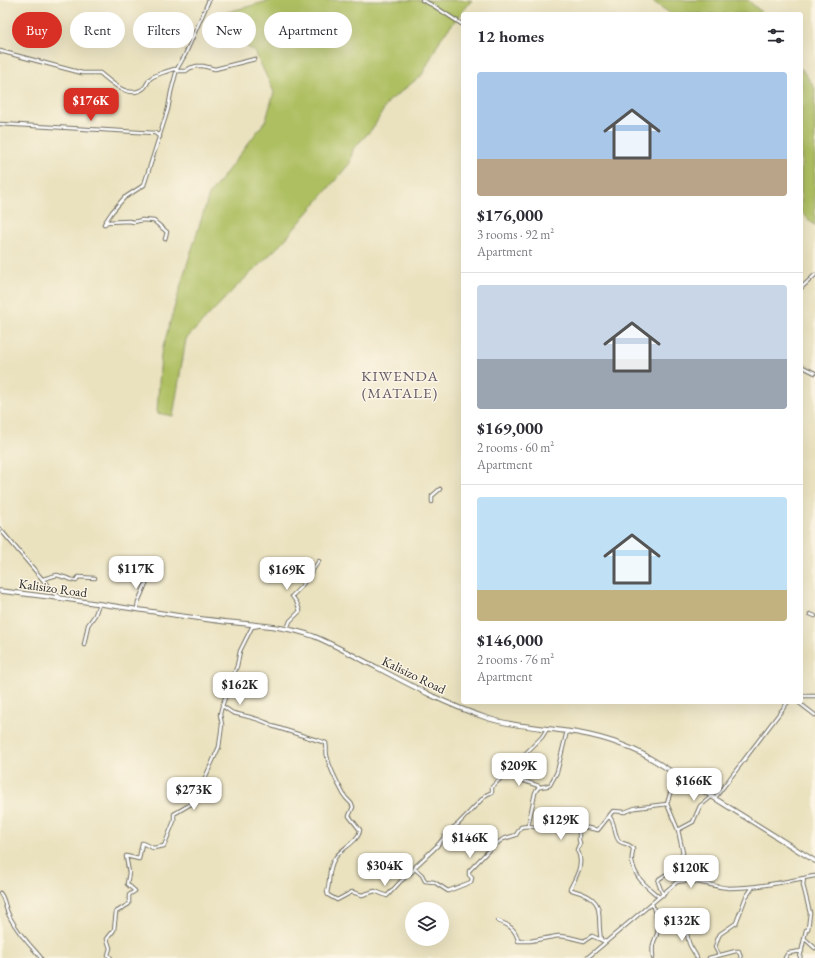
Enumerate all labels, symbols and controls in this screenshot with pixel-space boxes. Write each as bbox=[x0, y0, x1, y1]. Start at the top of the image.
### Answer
chip: Buy bbox=[12, 12, 62, 48]
chip: Rent bbox=[70, 12, 125, 48]
chip: Filters bbox=[133, 12, 194, 48]
chip: New bbox=[202, 12, 256, 48]
chip: Apartment bbox=[264, 12, 352, 48]
text: 12 homes bbox=[477, 25, 544, 47]
icon: filters bbox=[765, 25, 787, 47]
pin: $176K bbox=[63, 88, 119, 122]
text: $176K bbox=[73, 92, 109, 109]
icon: home bbox=[596, 98, 668, 170]
text: $176,000 bbox=[477, 204, 543, 226]
text: 3 rooms · 92 m² bbox=[477, 226, 554, 243]
text: Apartment bbox=[477, 243, 532, 260]
icon: home bbox=[596, 311, 668, 383]
district label: KIWENDA (MATALE) bbox=[361, 366, 439, 402]
text: $169,000 bbox=[477, 417, 543, 439]
text: 2 rooms · 60 m² bbox=[477, 439, 554, 456]
text: Apartment bbox=[477, 456, 532, 473]
icon: home bbox=[596, 523, 668, 595]
pin: $117K bbox=[108, 556, 164, 590]
pin: $169K bbox=[259, 557, 315, 591]
text: $117K bbox=[118, 560, 154, 577]
text: $169K bbox=[269, 561, 305, 578]
street label: Kalisizo Road bbox=[18, 575, 89, 601]
text: $146,000 bbox=[477, 629, 543, 651]
text: 2 rooms · 76 m² bbox=[477, 651, 554, 668]
street label: Kalisizo Road bbox=[379, 652, 449, 698]
text: Apartment bbox=[477, 668, 532, 685]
pin: $162K bbox=[212, 672, 268, 706]
text: $162K bbox=[222, 676, 258, 693]
pin: $209K bbox=[491, 753, 547, 787]
text: $209K bbox=[501, 757, 537, 774]
pin: $166K bbox=[666, 768, 722, 802]
text: $166K bbox=[676, 772, 712, 789]
pin: $273K bbox=[166, 777, 222, 811]
text: $273K bbox=[176, 781, 212, 798]
pin: $129K bbox=[533, 807, 589, 841]
text: $129K bbox=[543, 811, 579, 828]
pin: $146K bbox=[442, 825, 498, 859]
text: $146K bbox=[452, 829, 488, 846]
pin: $304K bbox=[357, 853, 413, 887]
pin: $120K bbox=[663, 855, 719, 889]
text: $304K bbox=[367, 857, 403, 874]
text: $120K bbox=[673, 859, 709, 876]
map controls bbox=[405, 902, 449, 946]
button: layers bbox=[405, 902, 449, 946]
pin: $132K bbox=[654, 908, 710, 942]
text: $132K bbox=[664, 912, 700, 929]

